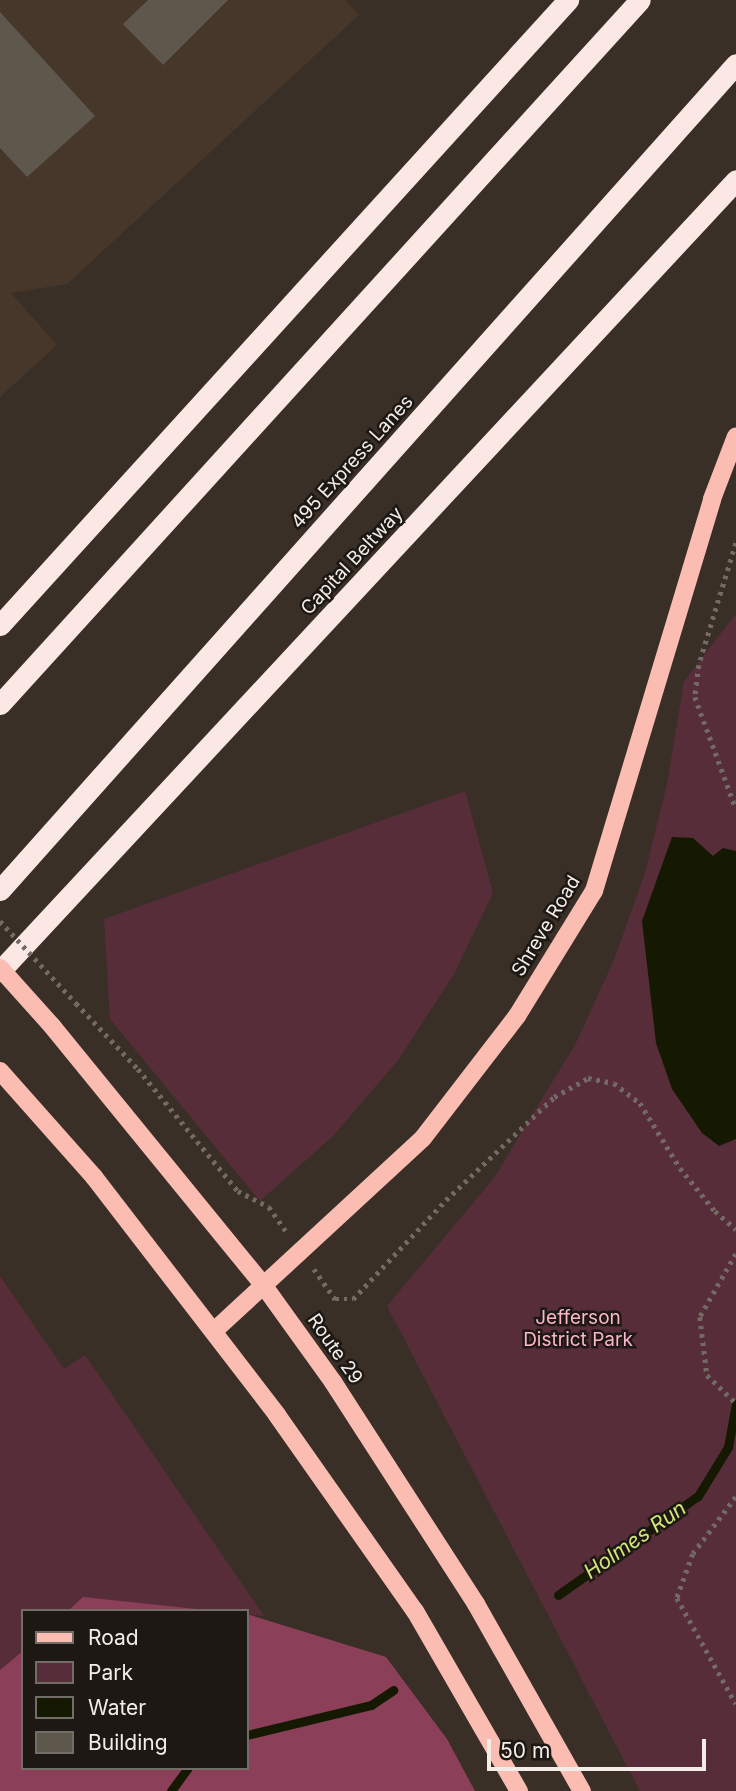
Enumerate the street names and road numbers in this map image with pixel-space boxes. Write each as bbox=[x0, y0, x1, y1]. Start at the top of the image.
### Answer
street label: 495 Express Lanes bbox=[286, 391, 418, 533]
street label: Capital Beltway bbox=[296, 502, 408, 620]
street label: Shreve Road bbox=[507, 871, 585, 981]
street label: Route 29 bbox=[303, 1310, 367, 1388]

